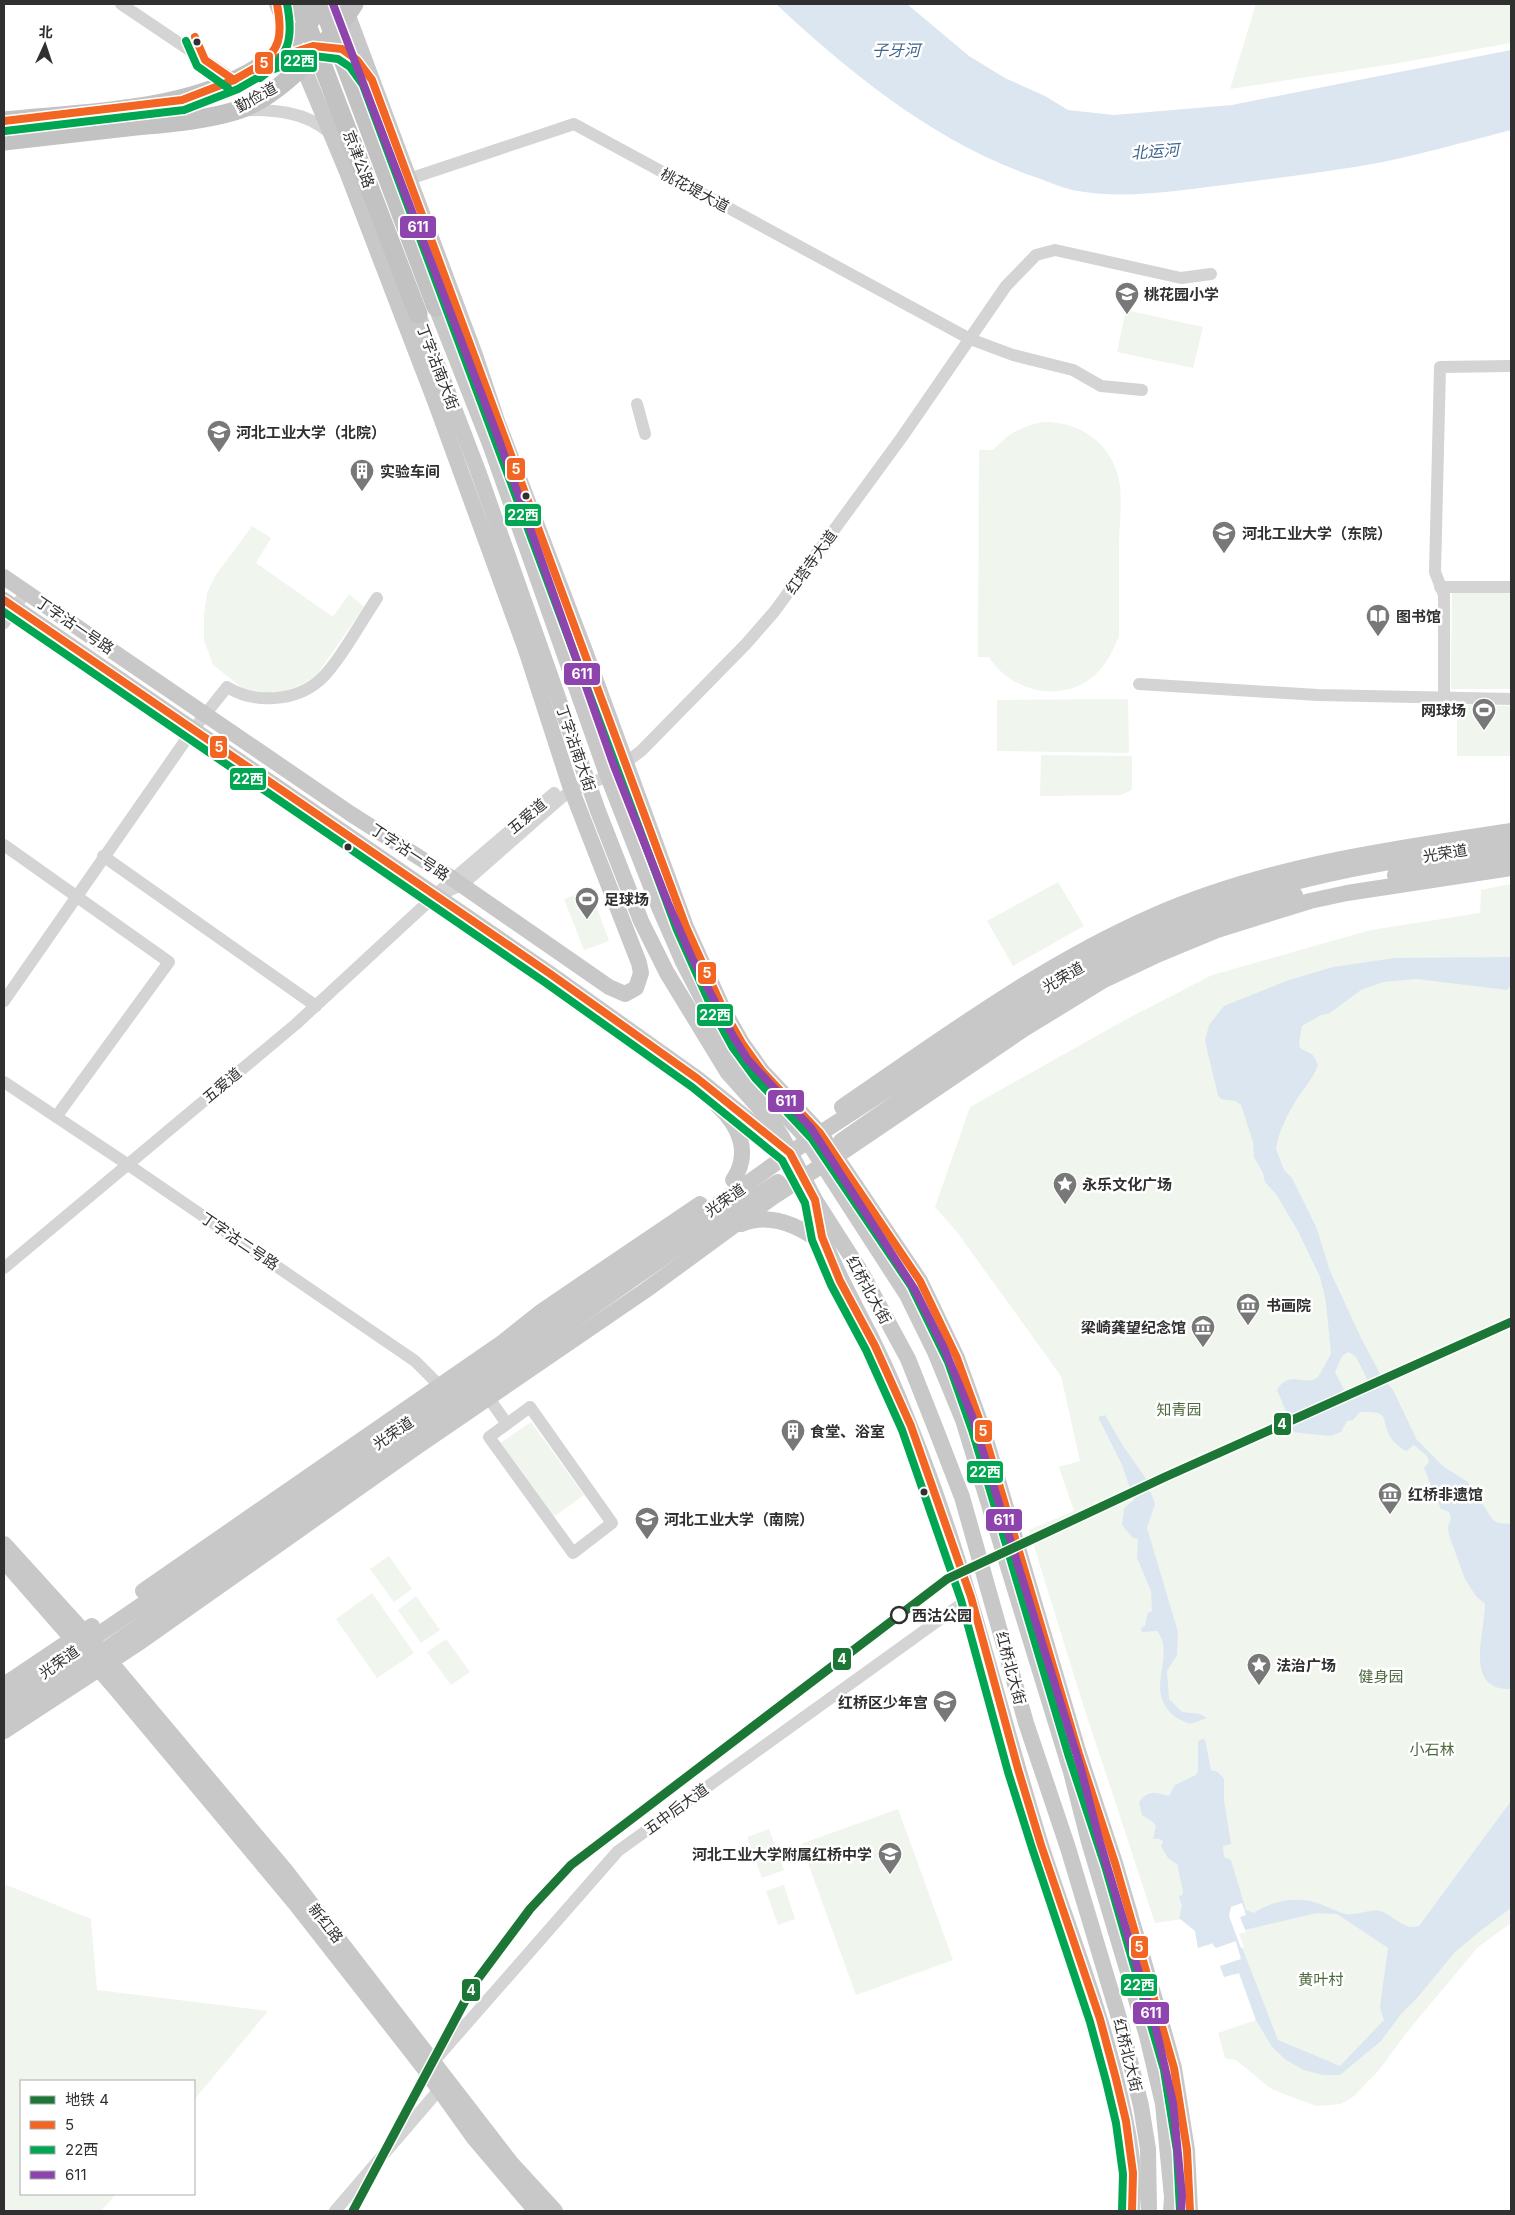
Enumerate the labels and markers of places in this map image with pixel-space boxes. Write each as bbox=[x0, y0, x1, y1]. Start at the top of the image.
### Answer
unlabelled marker bbox=[192, 37, 202, 47]
school or university icon: 桃花园小学 bbox=[1114, 281, 1140, 315]
place label: 桃花园小学 bbox=[1144, 285, 1219, 304]
school or university icon: 河北工业大学（北院） bbox=[206, 419, 232, 453]
place label: 河北工业大学（北院） bbox=[236, 423, 386, 442]
building icon: 实验车间 bbox=[349, 458, 375, 492]
place label: 实验车间 bbox=[380, 462, 440, 481]
unlabelled marker bbox=[521, 491, 531, 501]
school or university icon: 河北工业大学（东院） bbox=[1211, 520, 1237, 554]
place label: 河北工业大学（东院） bbox=[1242, 524, 1392, 543]
library icon: 图书馆 bbox=[1365, 603, 1391, 637]
place label: 图书馆 bbox=[1396, 607, 1441, 626]
sports icon: 网球场 bbox=[1471, 697, 1497, 731]
place label: 网球场 bbox=[1421, 701, 1466, 720]
unlabelled marker bbox=[343, 842, 353, 852]
sports icon: 足球场 bbox=[574, 886, 600, 920]
place label: 足球场 bbox=[604, 890, 649, 909]
place icon: 永乐文化广场 bbox=[1052, 1171, 1078, 1205]
place label: 永乐文化广场 bbox=[1082, 1175, 1172, 1194]
museum icon: 书画院 bbox=[1235, 1292, 1261, 1326]
place label: 书画院 bbox=[1266, 1296, 1311, 1315]
museum icon: 梁崎龚望纪念馆 bbox=[1190, 1314, 1216, 1348]
place label: 梁崎龚望纪念馆 bbox=[1081, 1318, 1186, 1337]
building icon: 食堂、浴室 bbox=[780, 1418, 806, 1452]
place label: 食堂、浴室 bbox=[810, 1422, 885, 1441]
museum icon: 红桥非遗馆 bbox=[1377, 1481, 1403, 1515]
place label: 红桥非遗馆 bbox=[1408, 1485, 1483, 1504]
unlabelled marker bbox=[919, 1487, 929, 1497]
school or university icon: 河北工业大学（南院） bbox=[634, 1506, 660, 1540]
place label: 河北工业大学（南院） bbox=[664, 1510, 814, 1529]
marker: 西沽公园 bbox=[890, 1606, 908, 1624]
place label: 西沽公园 bbox=[912, 1606, 972, 1625]
place icon: 法治广场 bbox=[1246, 1652, 1272, 1686]
place label: 法治广场 bbox=[1276, 1656, 1336, 1675]
school or university icon: 红桥区少年宫 bbox=[932, 1689, 958, 1723]
place label: 红桥区少年宫 bbox=[838, 1693, 928, 1712]
school or university icon: 河北工业大学附属红桥中学 bbox=[877, 1841, 903, 1875]
place label: 河北工业大学附属红桥中学 bbox=[692, 1845, 872, 1864]

